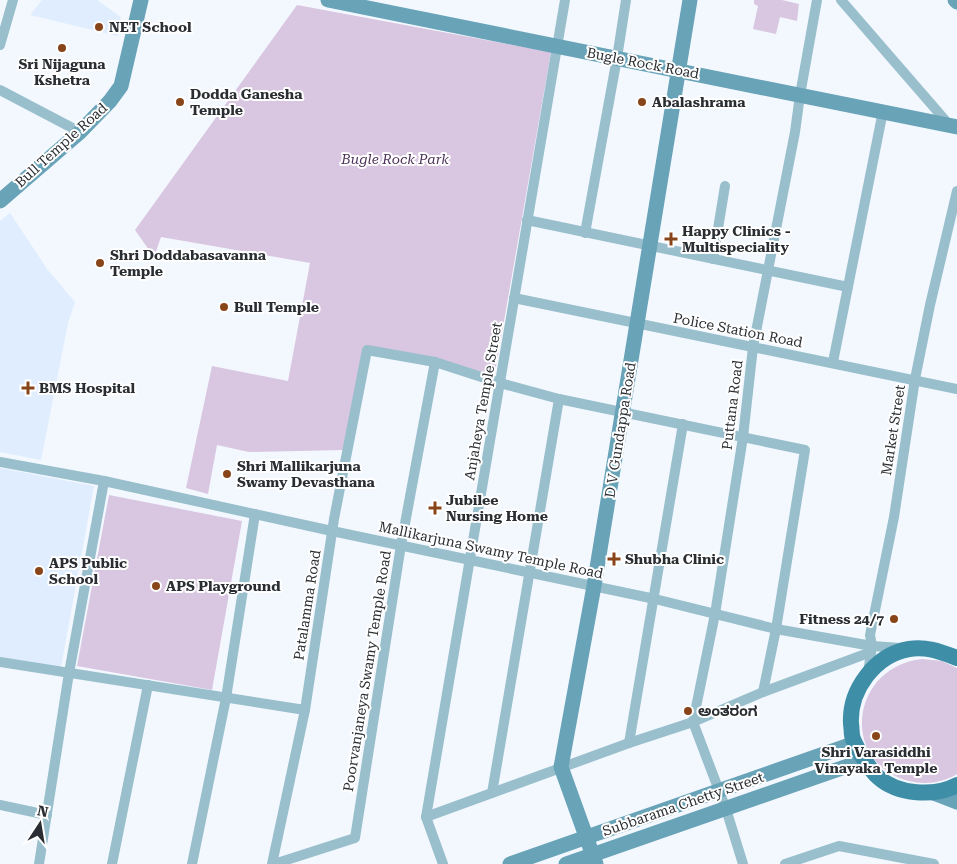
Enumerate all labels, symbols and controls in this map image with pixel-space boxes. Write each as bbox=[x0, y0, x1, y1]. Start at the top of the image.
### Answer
place label: NET School bbox=[109, 19, 192, 35]
marker: NET School bbox=[93, 21, 105, 33]
marker: Sri Nijaguna Kshetra bbox=[56, 42, 68, 54]
street label: Bugle Rock Road bbox=[585, 44, 701, 82]
place label: Sri Nijaguna Kshetra bbox=[18, 56, 106, 88]
place label: Dodda Ganesha Temple bbox=[190, 86, 303, 118]
place label: Abalashrama bbox=[652, 94, 746, 110]
marker: Dodda Ganesha Temple bbox=[174, 96, 186, 108]
marker: Abalashrama bbox=[636, 96, 648, 108]
street label: Bull Temple Road bbox=[12, 100, 110, 190]
park label: Bugle Rock Park bbox=[340, 151, 449, 167]
place label: Happy Clinics - Multispeciality bbox=[682, 223, 791, 255]
marker: Happy Clinics - Multispeciality bbox=[664, 232, 678, 246]
place label: Shri Doddabasavanna Temple bbox=[110, 247, 267, 279]
marker: Shri Doddabasavanna Temple bbox=[94, 257, 106, 269]
place label: Bull Temple bbox=[234, 299, 319, 315]
marker: Bull Temple bbox=[218, 301, 230, 313]
street label: Police Station Road bbox=[672, 310, 804, 350]
street label: Anjaheya Temple Street bbox=[461, 321, 505, 481]
street label: Puttana Road bbox=[719, 359, 745, 451]
street label: D V Gundappa Road bbox=[601, 361, 639, 499]
place label: BMS Hospital bbox=[39, 380, 136, 396]
marker: BMS Hospital bbox=[21, 381, 35, 395]
street label: Market Street bbox=[878, 384, 908, 476]
place label: Shri Mallikarjuna Swamy Devasthana bbox=[237, 458, 376, 490]
marker: Shri Mallikarjuna Swamy Devasthana bbox=[221, 468, 233, 480]
place label: Jubilee Nursing Home bbox=[446, 492, 548, 524]
marker: Jubilee Nursing Home bbox=[428, 501, 442, 515]
street label: Mallikarjuna Swamy Temple Road bbox=[377, 518, 605, 582]
street label: Patalamma Road bbox=[290, 549, 324, 661]
street label: Poorvanjaneya Swamy Temple Road bbox=[340, 549, 394, 793]
place label: Shubha Clinic bbox=[625, 551, 724, 567]
marker: Shubha Clinic bbox=[607, 552, 621, 566]
place label: APS Public School bbox=[49, 555, 127, 587]
marker: APS Public School bbox=[33, 565, 45, 577]
place label: APS Playground bbox=[166, 578, 281, 594]
marker: APS Playground bbox=[150, 580, 162, 592]
place label: Fitness 24/7 bbox=[799, 611, 884, 627]
marker: Fitness 24/7 bbox=[888, 613, 900, 625]
place label: ಅಂತರಂಗ bbox=[698, 703, 758, 719]
marker: ಅಂತರಂಗ bbox=[682, 705, 694, 717]
marker: Shri Varasiddhi Vinayaka Temple bbox=[870, 730, 882, 742]
place label: Shri Varasiddhi Vinayaka Temple bbox=[815, 744, 937, 776]
street label: Subbarama Chetty Street bbox=[600, 769, 766, 839]
north arrow bbox=[15, 799, 65, 849]
text: N bbox=[36, 802, 50, 820]

